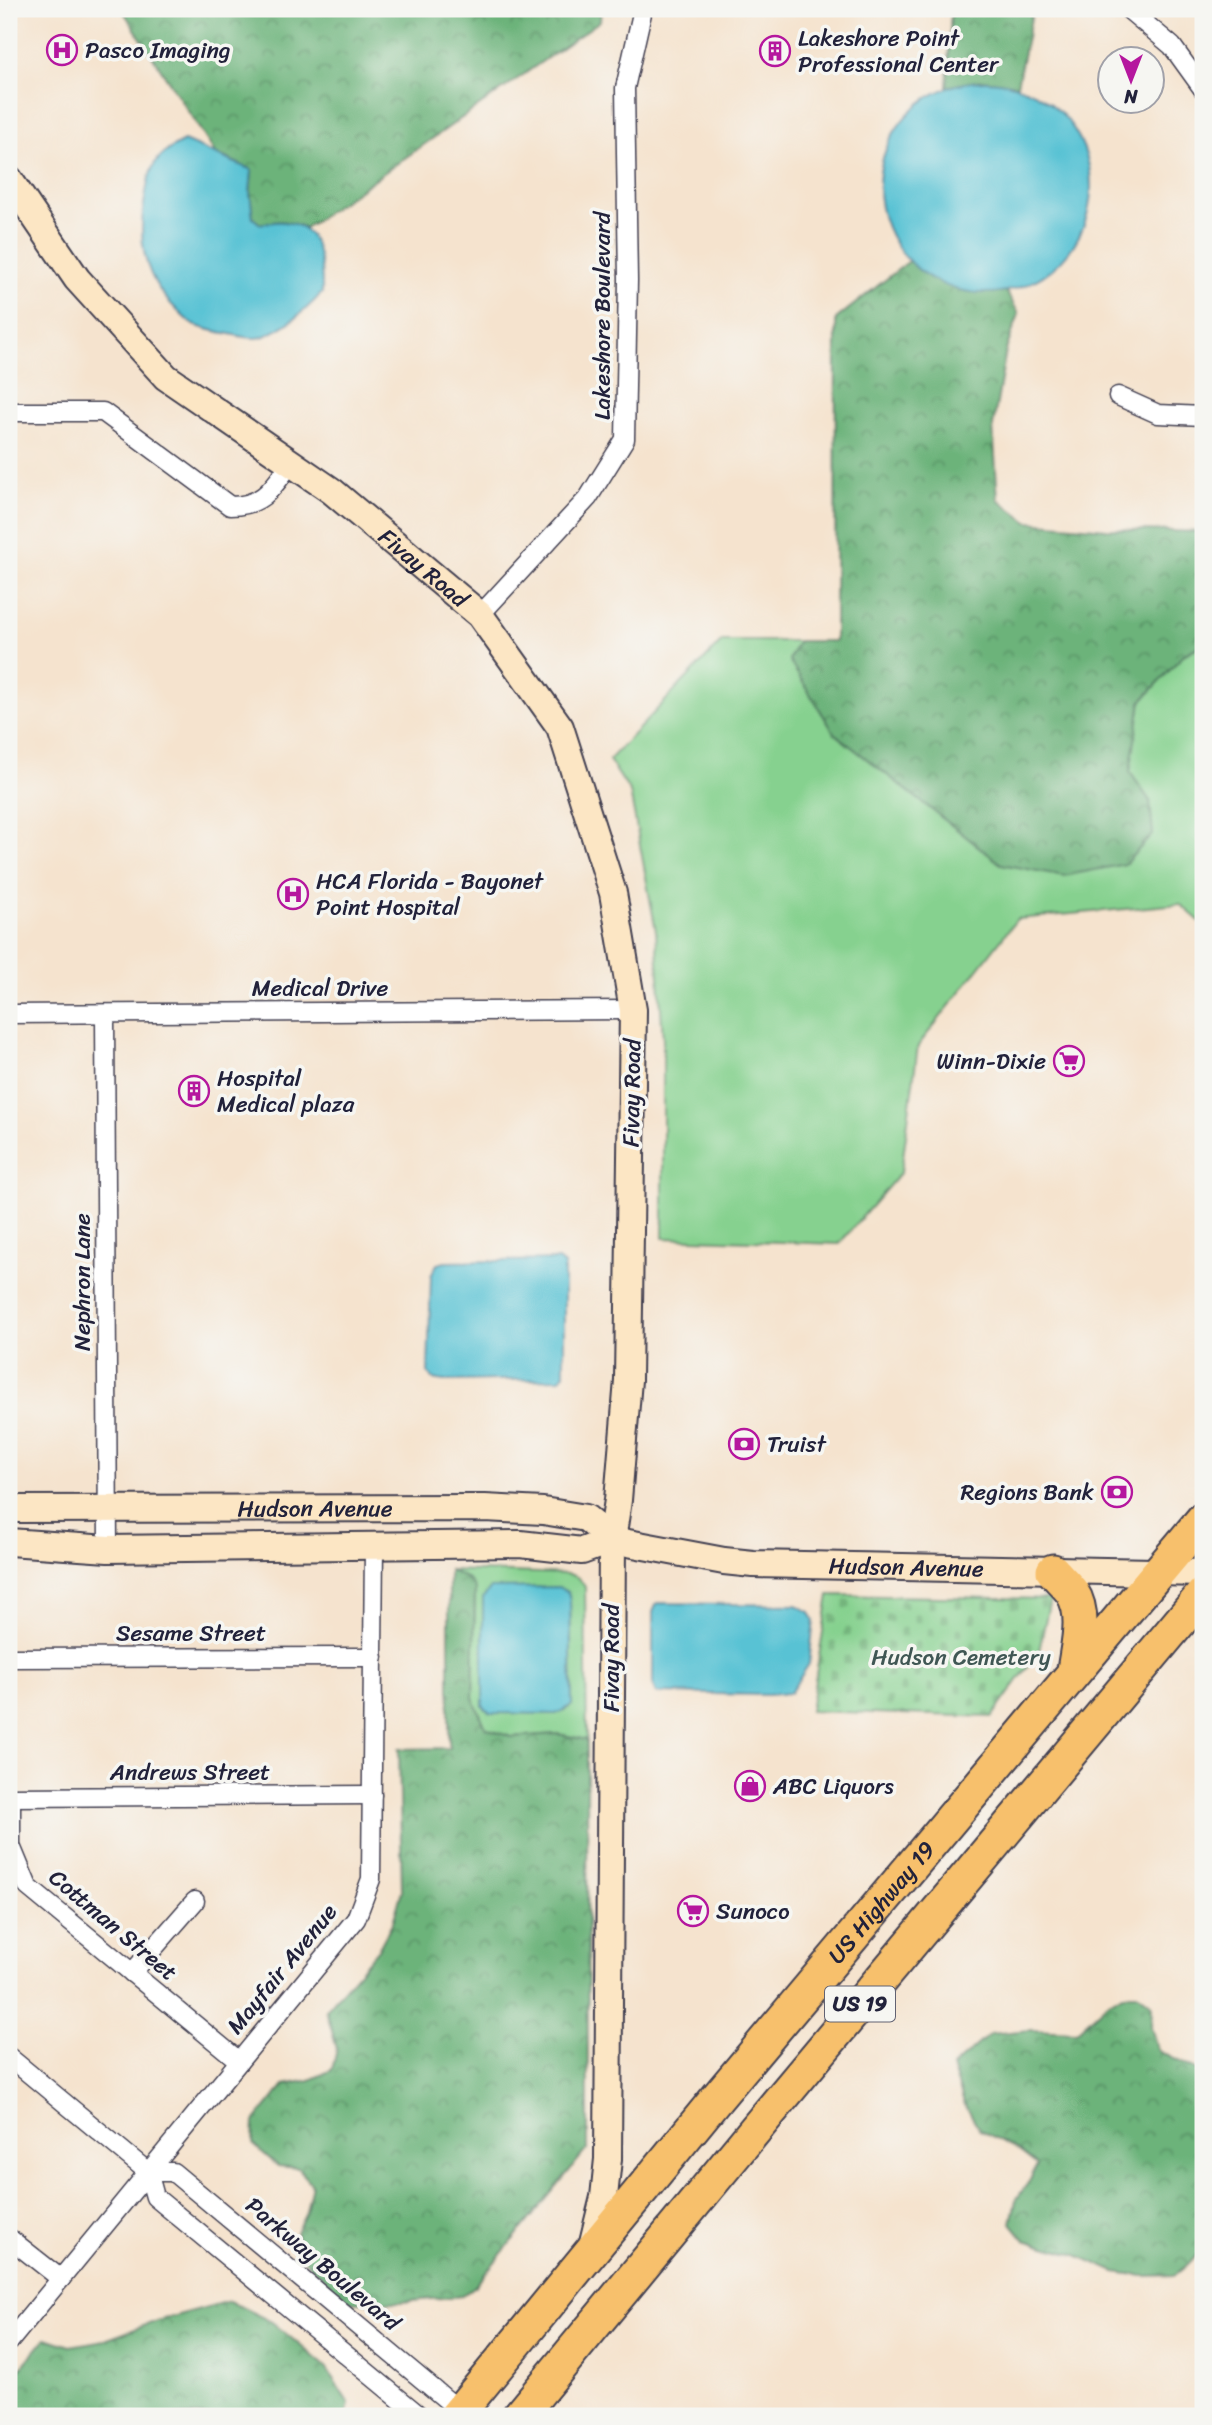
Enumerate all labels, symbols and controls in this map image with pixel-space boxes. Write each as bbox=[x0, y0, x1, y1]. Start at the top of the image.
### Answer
place label: Lakeshore Point Professional Center bbox=[798, 18, 1000, 85]
place label: Pasco Imaging bbox=[85, 30, 231, 71]
hospital icon: Pasco Imaging bbox=[45, 33, 79, 67]
building icon: Lakeshore Point Professional Center bbox=[758, 34, 792, 68]
north arrow bbox=[1096, 46, 1166, 116]
text: N bbox=[1124, 80, 1139, 113]
street label: Lakeshore Boulevard bbox=[582, 210, 623, 420]
street label: Fivay Road bbox=[369, 517, 479, 619]
place label: HCA Florida - Bayonet Point Hospital bbox=[316, 861, 545, 928]
hospital icon: HCA Florida - Bayonet Point Hospital bbox=[276, 877, 310, 911]
street label: Medical Drive bbox=[252, 968, 389, 1009]
street label: Fivay Road bbox=[611, 1037, 653, 1147]
place label: Winn-Dixie bbox=[936, 1041, 1046, 1082]
supermarket icon: Winn-Dixie bbox=[1052, 1044, 1086, 1078]
place label: Hospital Medical plaza bbox=[217, 1058, 355, 1125]
building icon: Hospital Medical plaza bbox=[177, 1074, 211, 1108]
street label: Nephron Lane bbox=[62, 1213, 103, 1351]
place label: Truist bbox=[767, 1424, 827, 1465]
bank icon: Truist bbox=[727, 1427, 761, 1461]
place label: Regions Bank bbox=[960, 1472, 1094, 1513]
bank icon: Regions Bank bbox=[1100, 1475, 1134, 1509]
street label: Hudson Avenue bbox=[237, 1488, 393, 1529]
street label: Hudson Avenue bbox=[828, 1545, 984, 1589]
street label: Fivay Road bbox=[591, 1602, 632, 1712]
street label: Sesame Street bbox=[116, 1613, 266, 1654]
park label: Hudson Cemetery bbox=[871, 1637, 1051, 1678]
street label: Andrews Street bbox=[109, 1752, 270, 1793]
place label: ABC Liquors bbox=[772, 1766, 894, 1807]
shop icon: ABC Liquors bbox=[733, 1769, 767, 1803]
street label: US Highway 19 bbox=[817, 1831, 946, 1973]
street label: Cottman Street bbox=[39, 1858, 187, 1992]
place label: Sunoco bbox=[716, 1891, 790, 1932]
street label: Mayfair Avenue bbox=[216, 1894, 348, 2044]
supermarket icon: Sunoco bbox=[676, 1894, 710, 1928]
road number: US 19 bbox=[825, 1986, 895, 2022]
street label: Parkway Boulevard bbox=[236, 2186, 411, 2343]

